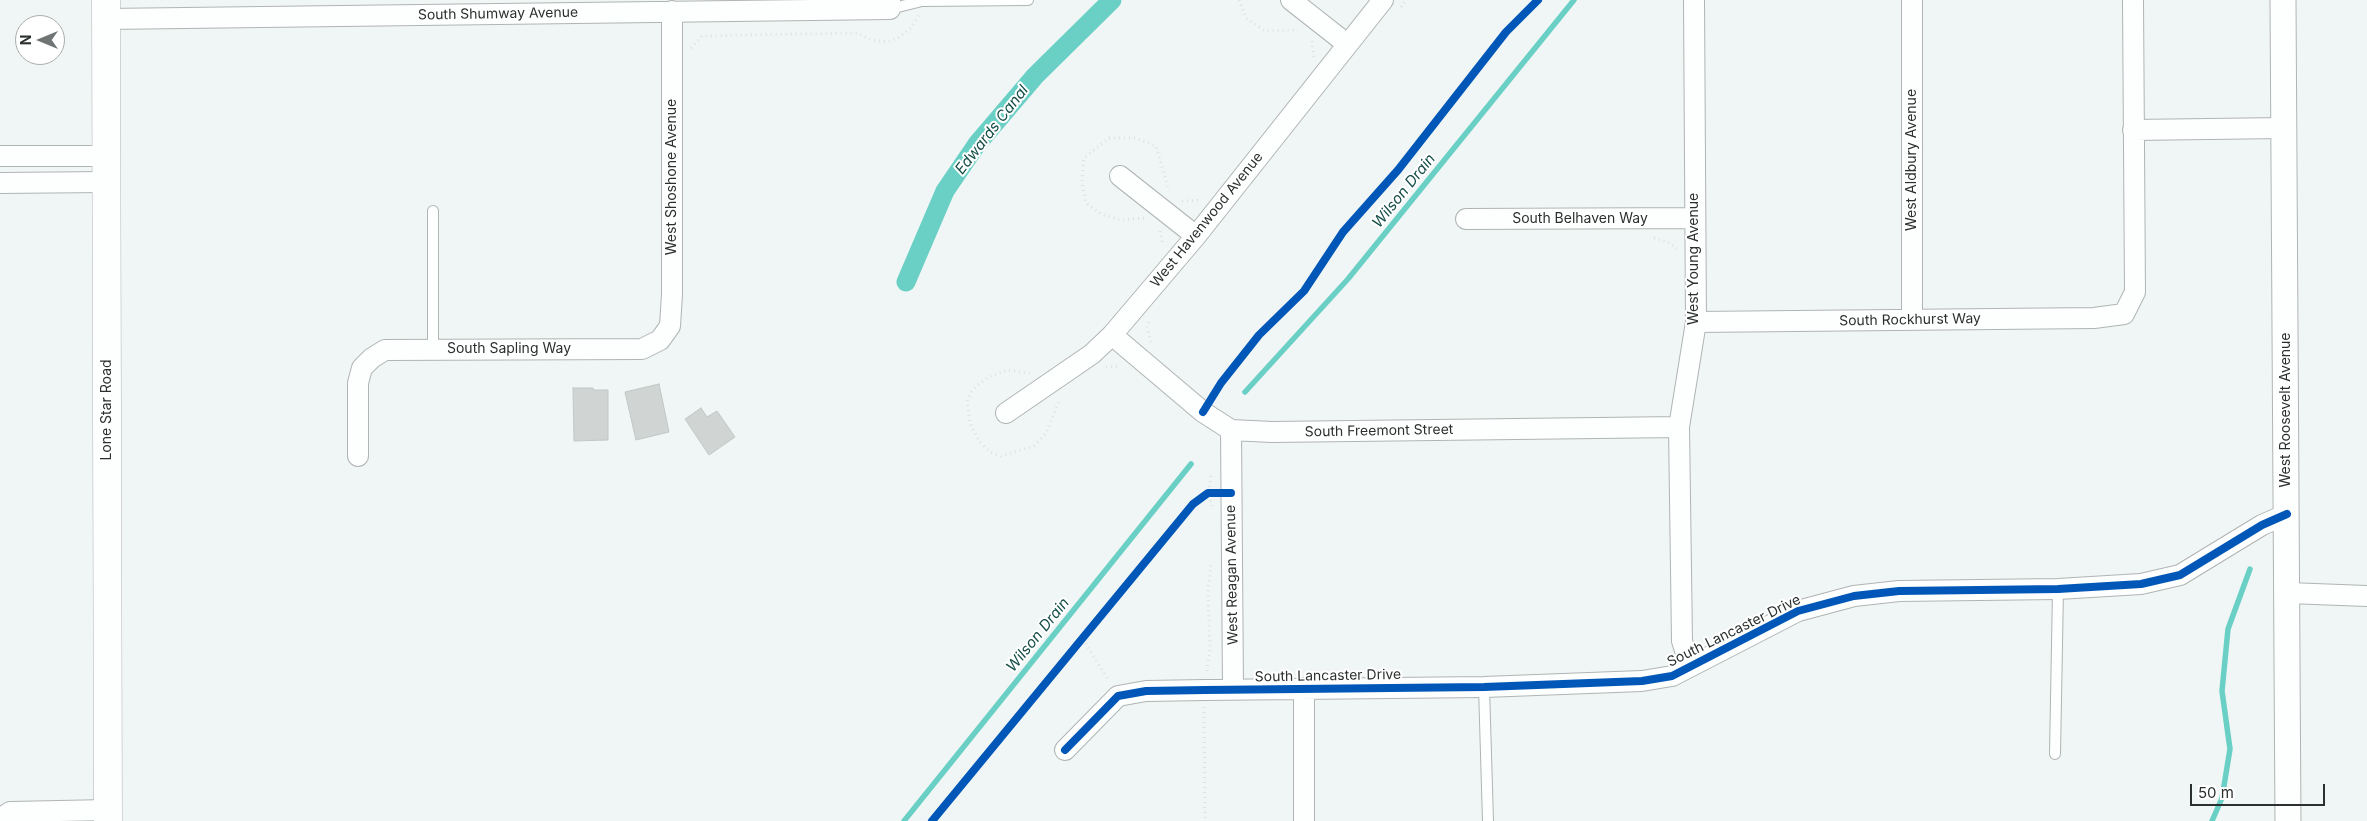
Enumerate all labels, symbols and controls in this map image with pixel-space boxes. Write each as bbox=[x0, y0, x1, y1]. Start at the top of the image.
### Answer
street label: South Shumway Avenue bbox=[418, 4, 578, 24]
north arrow bbox=[15, 15, 65, 65]
text: N bbox=[17, 35, 34, 45]
water label: Edwards Canal bbox=[952, 82, 1032, 178]
street label: West Aldbury Avenue bbox=[1904, 89, 1920, 231]
street label: West Shoshone Avenue bbox=[664, 99, 680, 255]
street label: West Havenwood Avenue bbox=[1147, 149, 1267, 291]
water label: Wilson Drain bbox=[1369, 150, 1439, 232]
street label: West Young Avenue bbox=[1686, 193, 1702, 325]
street label: South Belhaven Way bbox=[1512, 211, 1648, 227]
street label: South Rockhurst Way bbox=[1839, 310, 1981, 330]
street label: West Roosevelt Avenue bbox=[2278, 332, 2294, 488]
street label: South Sapling Way bbox=[447, 341, 571, 357]
street label: Lone Star Road bbox=[99, 359, 115, 461]
street label: South Freemont Street bbox=[1305, 421, 1453, 441]
street label: West Reagan Avenue bbox=[1222, 505, 1242, 645]
street label: South Lancaster Drive bbox=[1665, 591, 1803, 671]
water label: Wilson Drain bbox=[1003, 594, 1073, 676]
street label: South Lancaster Drive bbox=[1255, 666, 1401, 686]
scale bar bbox=[2192, 774, 2327, 806]
text: 50 m bbox=[2198, 783, 2234, 802]

